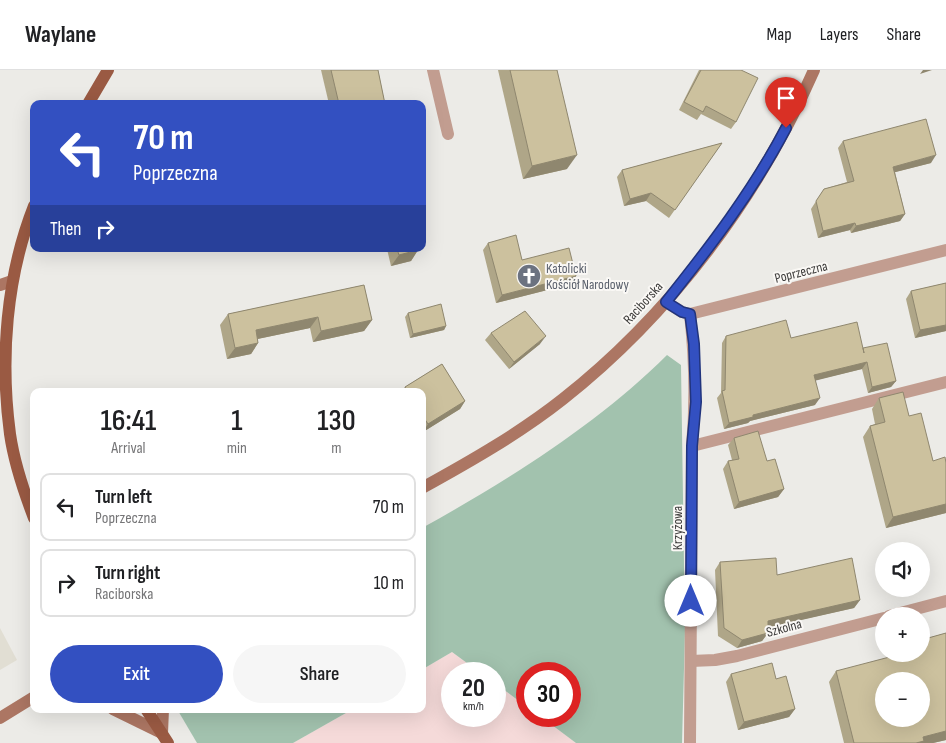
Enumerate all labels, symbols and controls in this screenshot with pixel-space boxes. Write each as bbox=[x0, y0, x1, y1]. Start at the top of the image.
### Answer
text: Waylane bbox=[25, 20, 96, 49]
text: Map bbox=[767, 24, 792, 45]
text: Layers bbox=[820, 24, 859, 45]
text: Share bbox=[887, 24, 921, 45]
pin bbox=[765, 77, 807, 128]
icon: arrive bbox=[772, 84, 800, 112]
text: 70 m bbox=[133, 117, 193, 160]
icon: left bbox=[50, 120, 115, 185]
text: Poprzeczna bbox=[133, 160, 218, 187]
icon: right bbox=[91, 215, 119, 243]
text: Then bbox=[50, 218, 81, 241]
street label: Poprzeczna bbox=[773, 257, 829, 287]
place label: Katolicki Kościół Narodowy bbox=[546, 260, 629, 293]
church icon: Katolicki Kościół Narodowy bbox=[516, 263, 542, 289]
street label: Raciborska bbox=[620, 278, 666, 328]
text: 16:41 bbox=[100, 403, 156, 439]
text: 1 bbox=[231, 403, 242, 439]
text: 130 bbox=[317, 403, 356, 439]
text: Arrival bbox=[111, 439, 146, 458]
text: min bbox=[227, 439, 247, 458]
text: m bbox=[331, 439, 342, 458]
text: Turn left bbox=[95, 486, 152, 509]
icon: left bbox=[52, 493, 80, 521]
text: 70 m bbox=[373, 496, 404, 519]
street label: Krzyżowa bbox=[669, 506, 686, 550]
text: Poprzeczna bbox=[95, 509, 157, 528]
map controls bbox=[875, 542, 930, 727]
button: sound bbox=[875, 542, 930, 597]
text: Turn right bbox=[95, 562, 160, 585]
icon: right bbox=[52, 569, 80, 597]
text: 10 m bbox=[374, 572, 404, 595]
position arrow bbox=[664, 574, 716, 626]
text: Raciborska bbox=[95, 585, 153, 604]
button: + bbox=[875, 607, 930, 662]
street label: Szkolna bbox=[764, 615, 804, 641]
button: Exit bbox=[50, 645, 223, 703]
button: Share bbox=[233, 645, 406, 703]
speed limit sign: 30 bbox=[516, 662, 581, 727]
button: − bbox=[875, 672, 930, 727]
text: 20 bbox=[462, 673, 485, 704]
text: km/h bbox=[463, 699, 484, 714]

